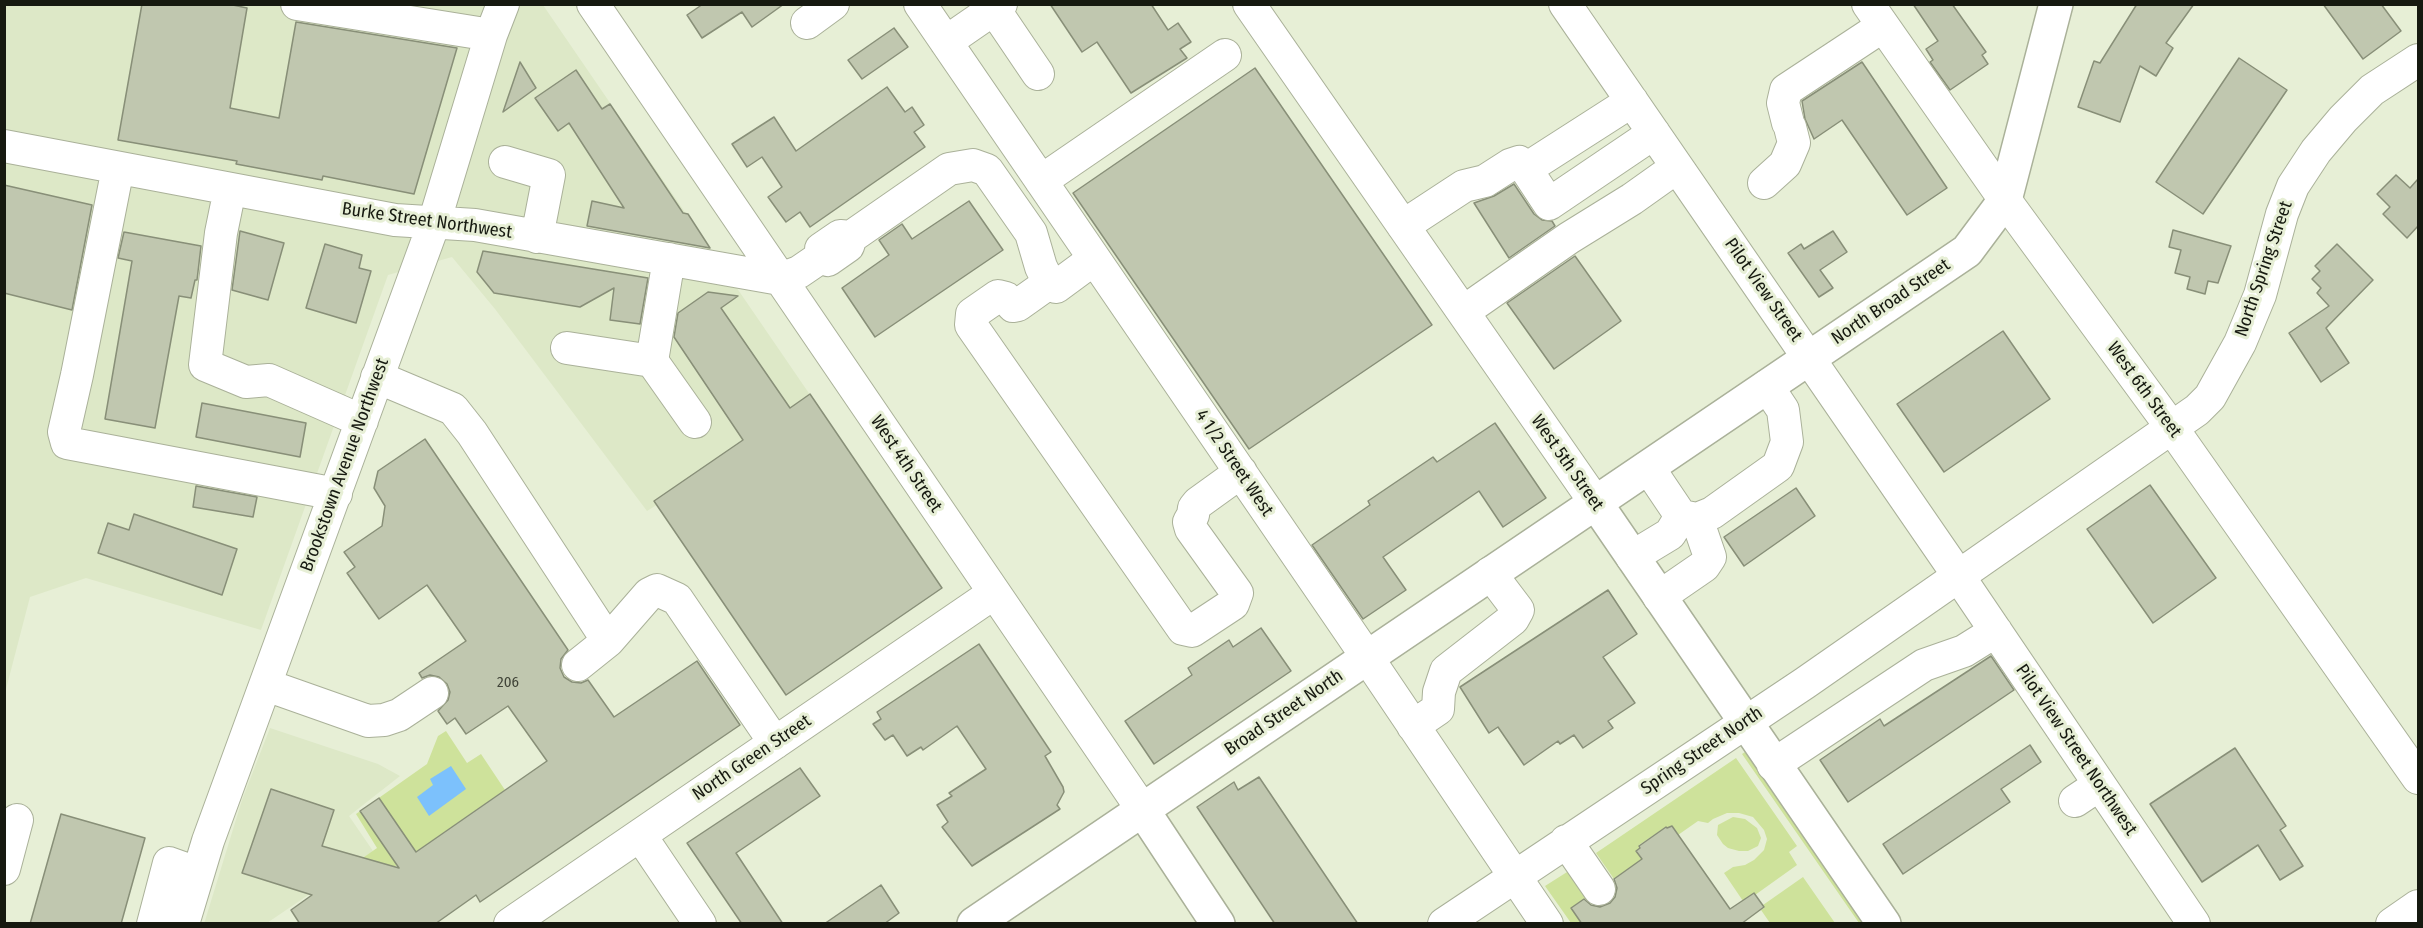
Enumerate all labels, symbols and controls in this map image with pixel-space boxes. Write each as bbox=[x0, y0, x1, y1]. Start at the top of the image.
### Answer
street label: Burke Street Northwest bbox=[340, 198, 514, 244]
street label: North Spring Street bbox=[2231, 198, 2297, 340]
street label: Pilot View Street bbox=[1719, 234, 1807, 346]
street label: North Broad Street bbox=[1828, 254, 1954, 350]
street label: West 6th Street bbox=[2102, 338, 2186, 442]
street label: Brookstown Avenue Northwest bbox=[296, 355, 394, 575]
street label: 4 1/2 Street West bbox=[1190, 406, 1278, 520]
street label: West 4th Street bbox=[866, 411, 946, 517]
street label: West 5th Street bbox=[1526, 411, 1608, 515]
street label: Pilot View Street Northwest bbox=[2011, 660, 2141, 840]
street label: Broad Street North bbox=[1221, 665, 1347, 761]
house number: 206 bbox=[497, 674, 519, 692]
street label: Spring Street North bbox=[1637, 702, 1767, 800]
street label: North Green Street bbox=[689, 710, 815, 806]

